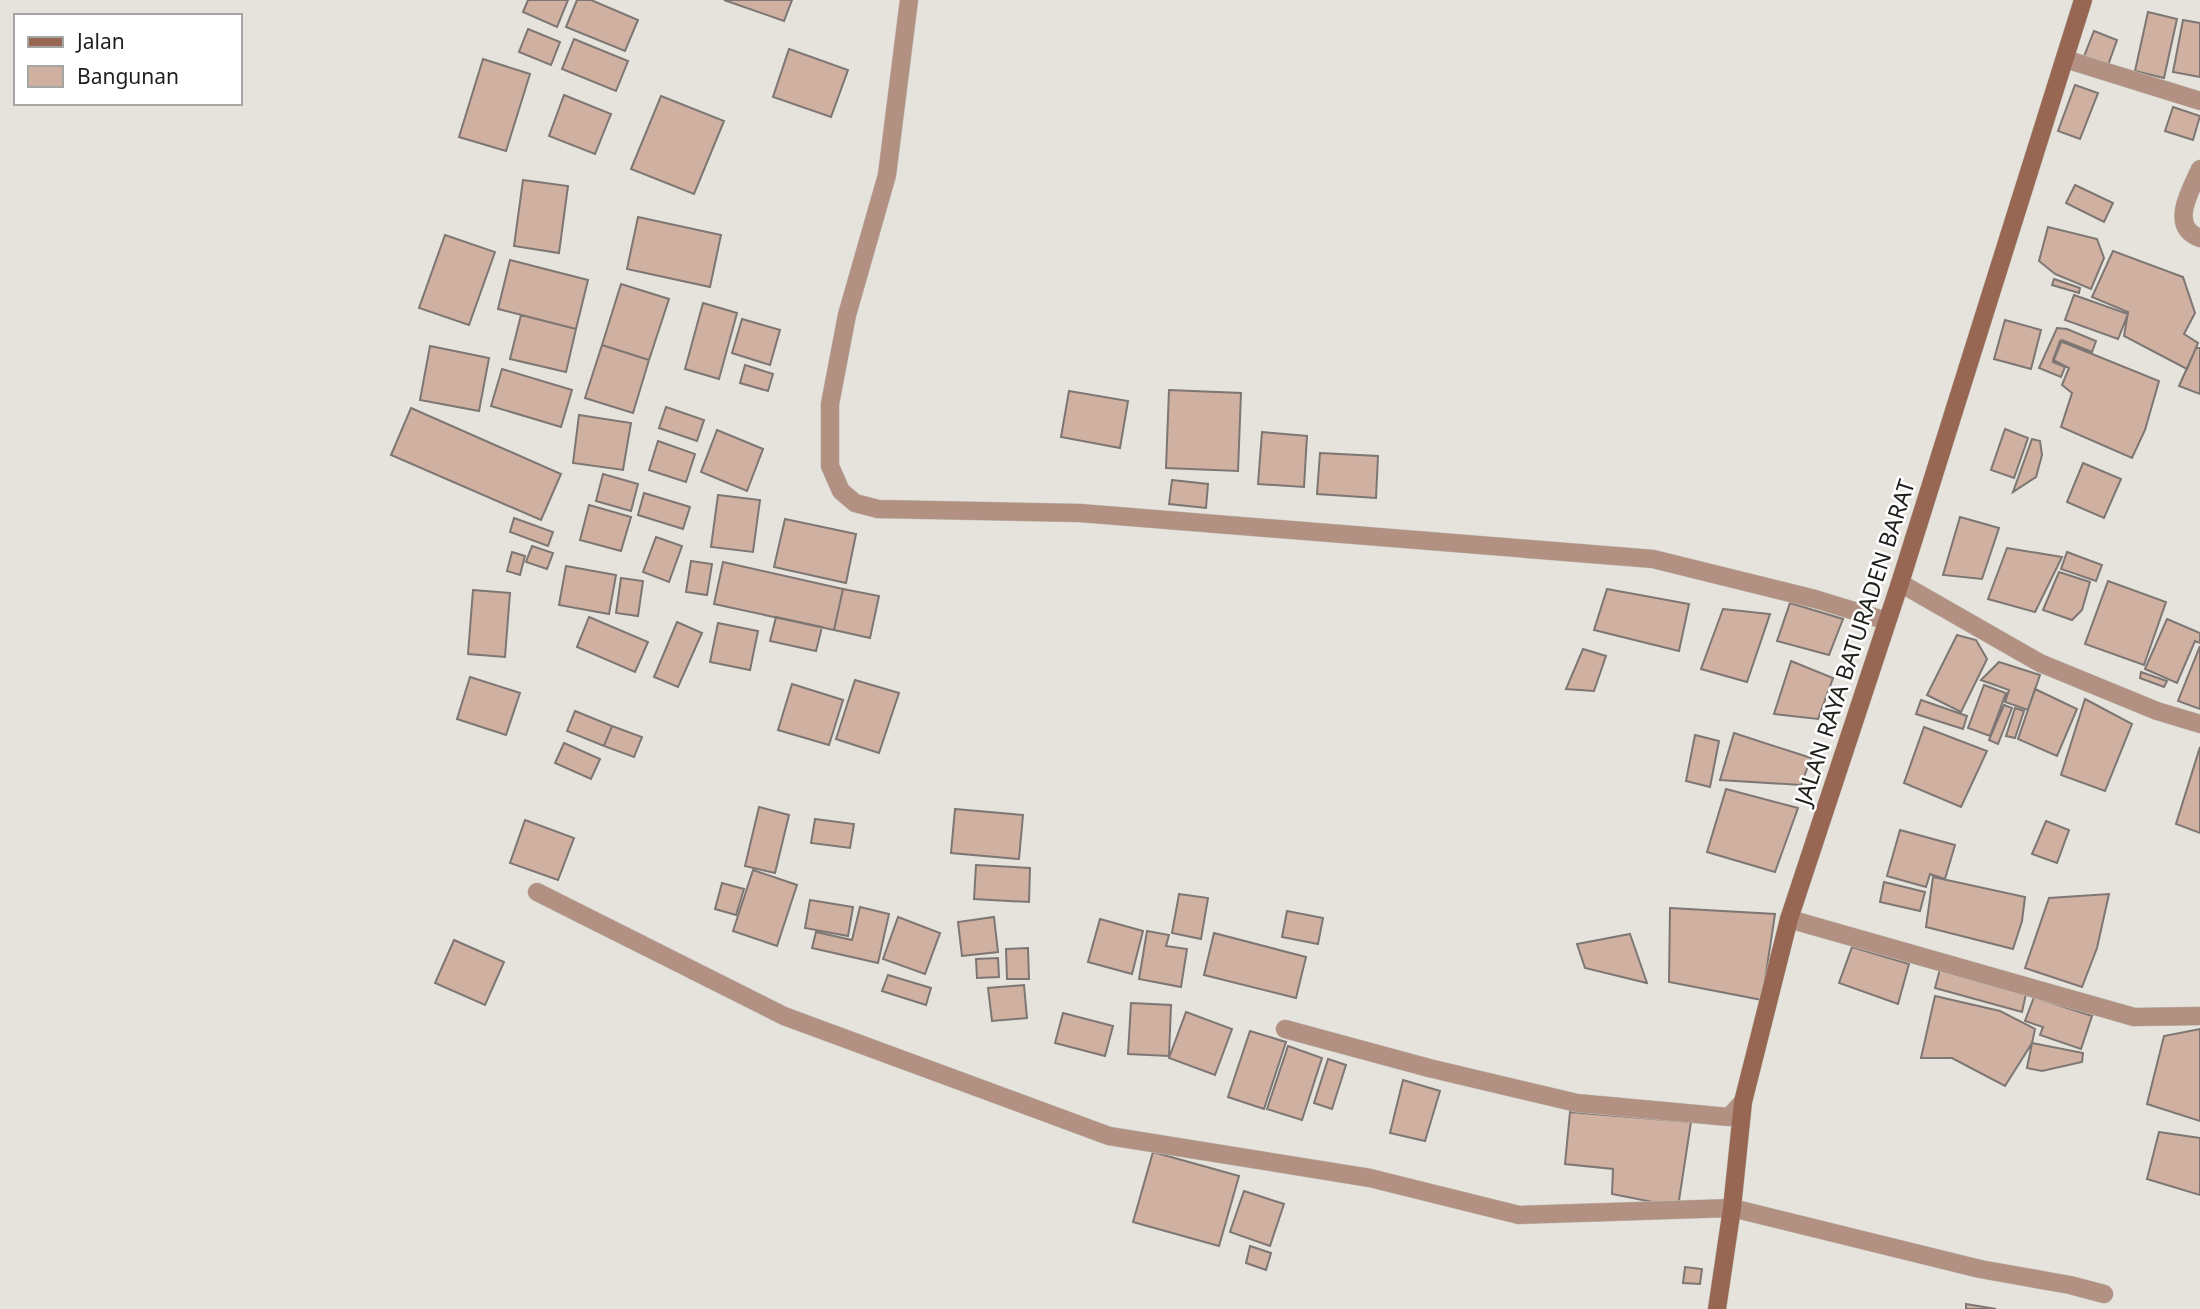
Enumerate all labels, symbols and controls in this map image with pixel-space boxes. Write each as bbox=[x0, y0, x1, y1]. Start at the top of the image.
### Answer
legend bbox=[14, 14, 242, 105]
text: Jalan bbox=[75, 27, 125, 55]
text: Bangunan bbox=[77, 62, 179, 90]
street label: JALAN RAYA BATURADEN BARAT bbox=[1786, 475, 1922, 811]

